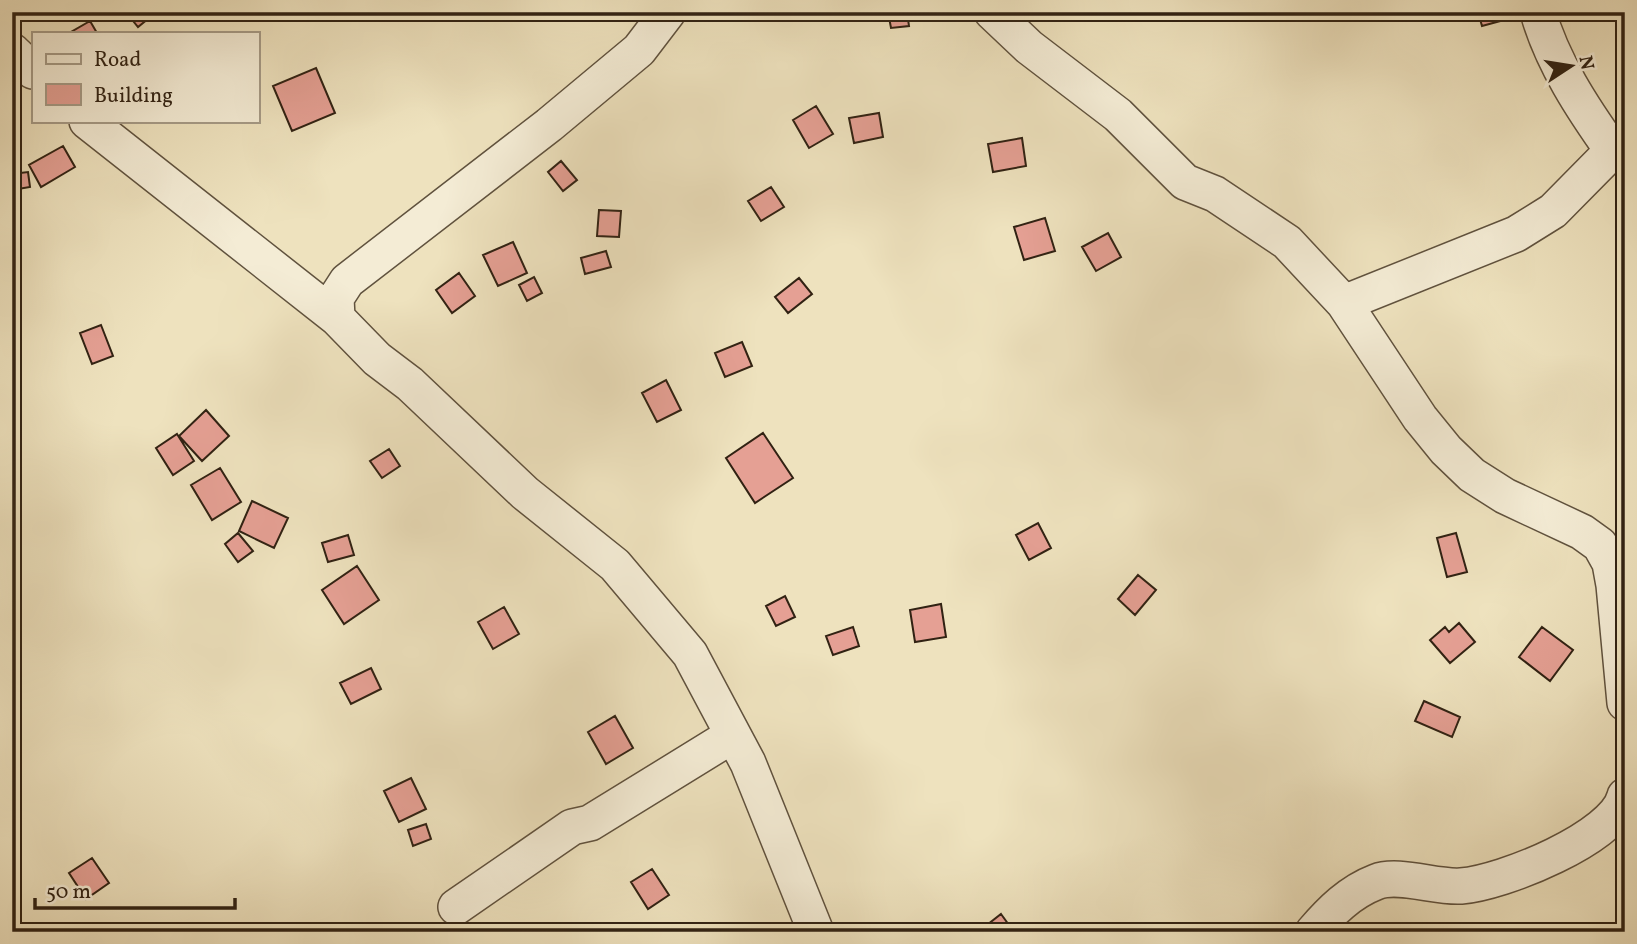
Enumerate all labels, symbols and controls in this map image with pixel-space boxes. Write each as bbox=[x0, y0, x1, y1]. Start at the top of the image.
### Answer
legend bbox=[32, 32, 259, 122]
north arrow bbox=[1536, 32, 1606, 102]
text: Road bbox=[94, 46, 141, 75]
text: N bbox=[1572, 53, 1600, 73]
text: Building bbox=[94, 82, 173, 111]
scale bar bbox=[35, 867, 234, 911]
text: 50 m bbox=[46, 878, 91, 907]

